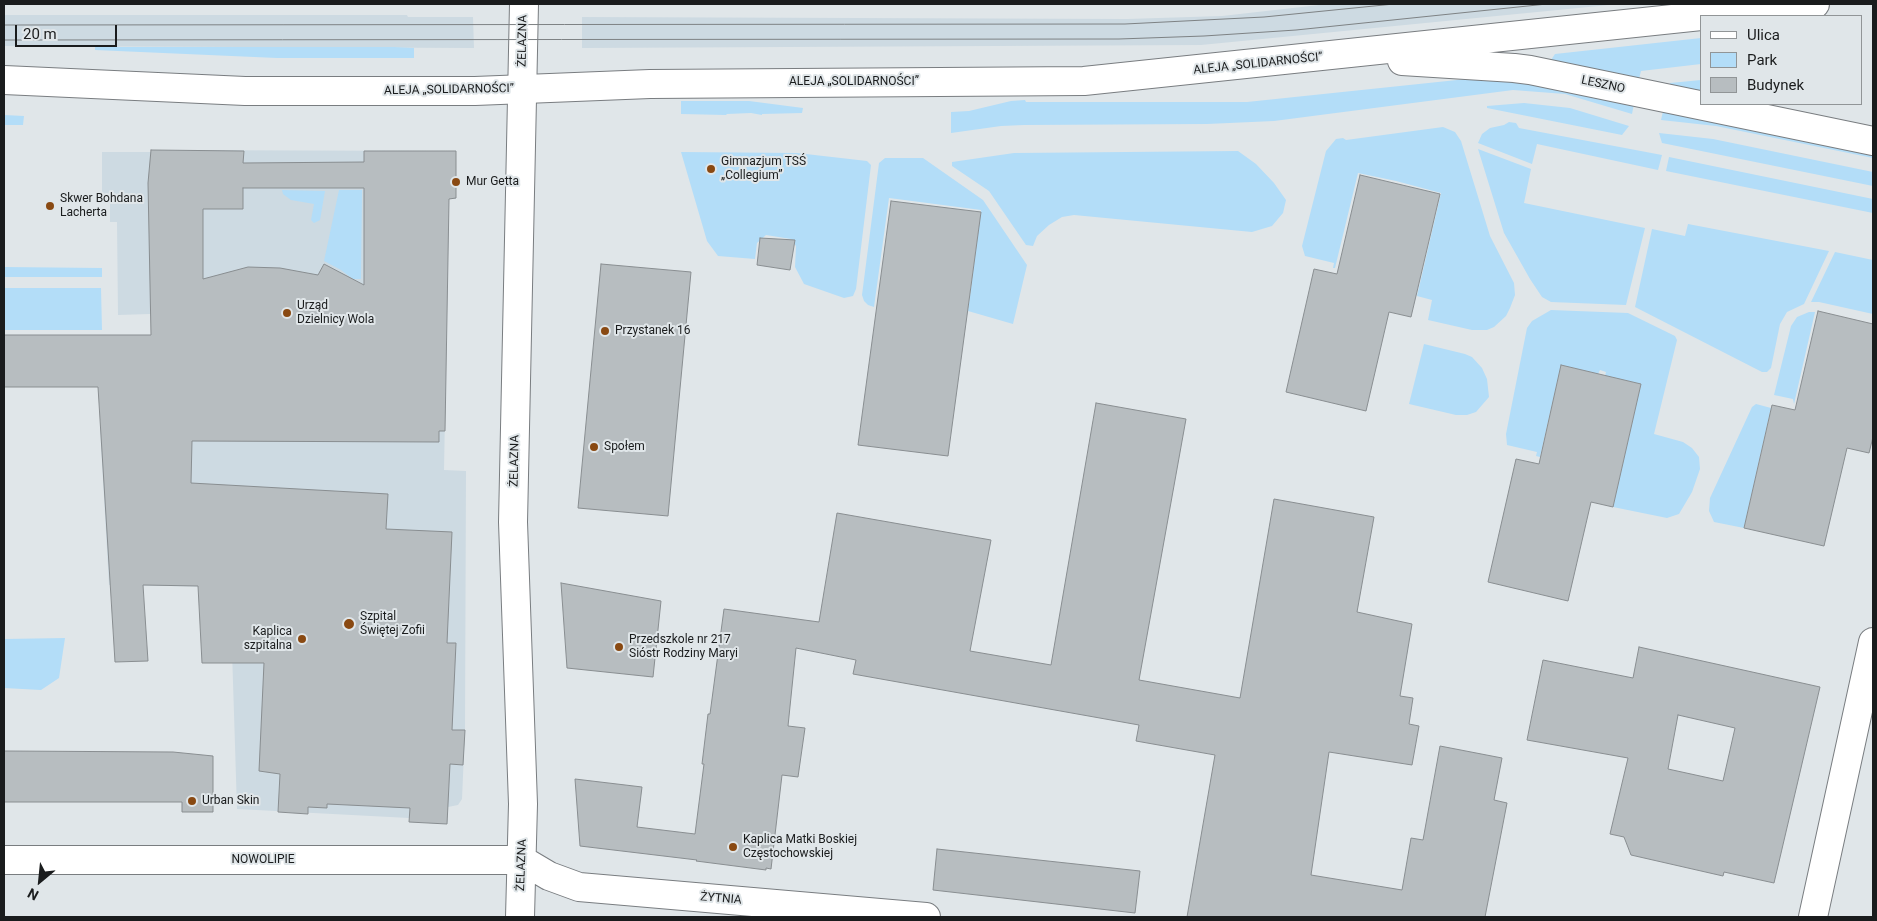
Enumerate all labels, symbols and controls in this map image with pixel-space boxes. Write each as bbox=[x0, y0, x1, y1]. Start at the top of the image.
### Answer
scale bar bbox=[18, 15, 120, 47]
street label: ŻELAZNA bbox=[515, 15, 531, 67]
legend bbox=[1700, 15, 1862, 105]
text: 20 m bbox=[23, 25, 57, 43]
text: Ulica bbox=[1747, 26, 1780, 44]
street label: ALEJA „SOLIDARNOŚCI” bbox=[1193, 50, 1323, 78]
text: Park bbox=[1747, 51, 1777, 69]
street label: LESZNO bbox=[1580, 73, 1626, 97]
street label: ALEJA „SOLIDARNOŚCI” bbox=[789, 75, 919, 89]
text: Budynek bbox=[1747, 76, 1804, 94]
street label: ALEJA „SOLIDARNOŚCI” bbox=[384, 82, 514, 98]
place label: Gimnazjum TSŚ „Collegium” bbox=[721, 155, 806, 183]
marker: Gimnazjum TSŚ „Collegium” bbox=[705, 163, 717, 175]
place label: Mur Getta bbox=[466, 175, 519, 189]
marker: Mur Getta bbox=[450, 176, 462, 188]
place label: Skwer Bohdana Lacherta bbox=[60, 192, 143, 220]
marker: Skwer Bohdana Lacherta bbox=[44, 200, 56, 212]
place label: Urząd Dzielnicy Wola bbox=[297, 299, 374, 327]
marker: Urząd Dzielnicy Wola bbox=[281, 307, 293, 319]
place label: Przystanek 16 bbox=[615, 324, 690, 338]
marker: Przystanek 16 bbox=[599, 325, 611, 337]
street label: ŻELAZNA bbox=[507, 435, 523, 487]
place label: Społem bbox=[604, 440, 645, 454]
marker: Społem bbox=[588, 441, 600, 453]
place label: Szpital Świętej Zofii bbox=[360, 610, 425, 638]
marker: Szpital Świętej Zofii bbox=[342, 617, 356, 631]
place label: Kaplica szpitalna bbox=[244, 625, 292, 653]
marker: Kaplica szpitalna bbox=[296, 633, 308, 645]
place label: Przedszkole nr 217 Sióstr Rodziny Maryi bbox=[629, 633, 738, 661]
marker: Przedszkole nr 217 Sióstr Rodziny Maryi bbox=[613, 641, 625, 653]
place label: Urban Skin bbox=[202, 794, 259, 808]
marker: Urban Skin bbox=[186, 795, 198, 807]
place label: Kaplica Matki Boskiej Częstochowskiej bbox=[743, 833, 857, 861]
street label: ŻELAZNA bbox=[514, 839, 530, 891]
marker: Kaplica Matki Boskiej Częstochowskiej bbox=[727, 841, 739, 853]
street label: NOWOLIPIE bbox=[231, 853, 295, 867]
north arrow bbox=[15, 856, 65, 906]
text: N bbox=[25, 885, 41, 904]
street label: ŻYTNIA bbox=[700, 890, 742, 908]

